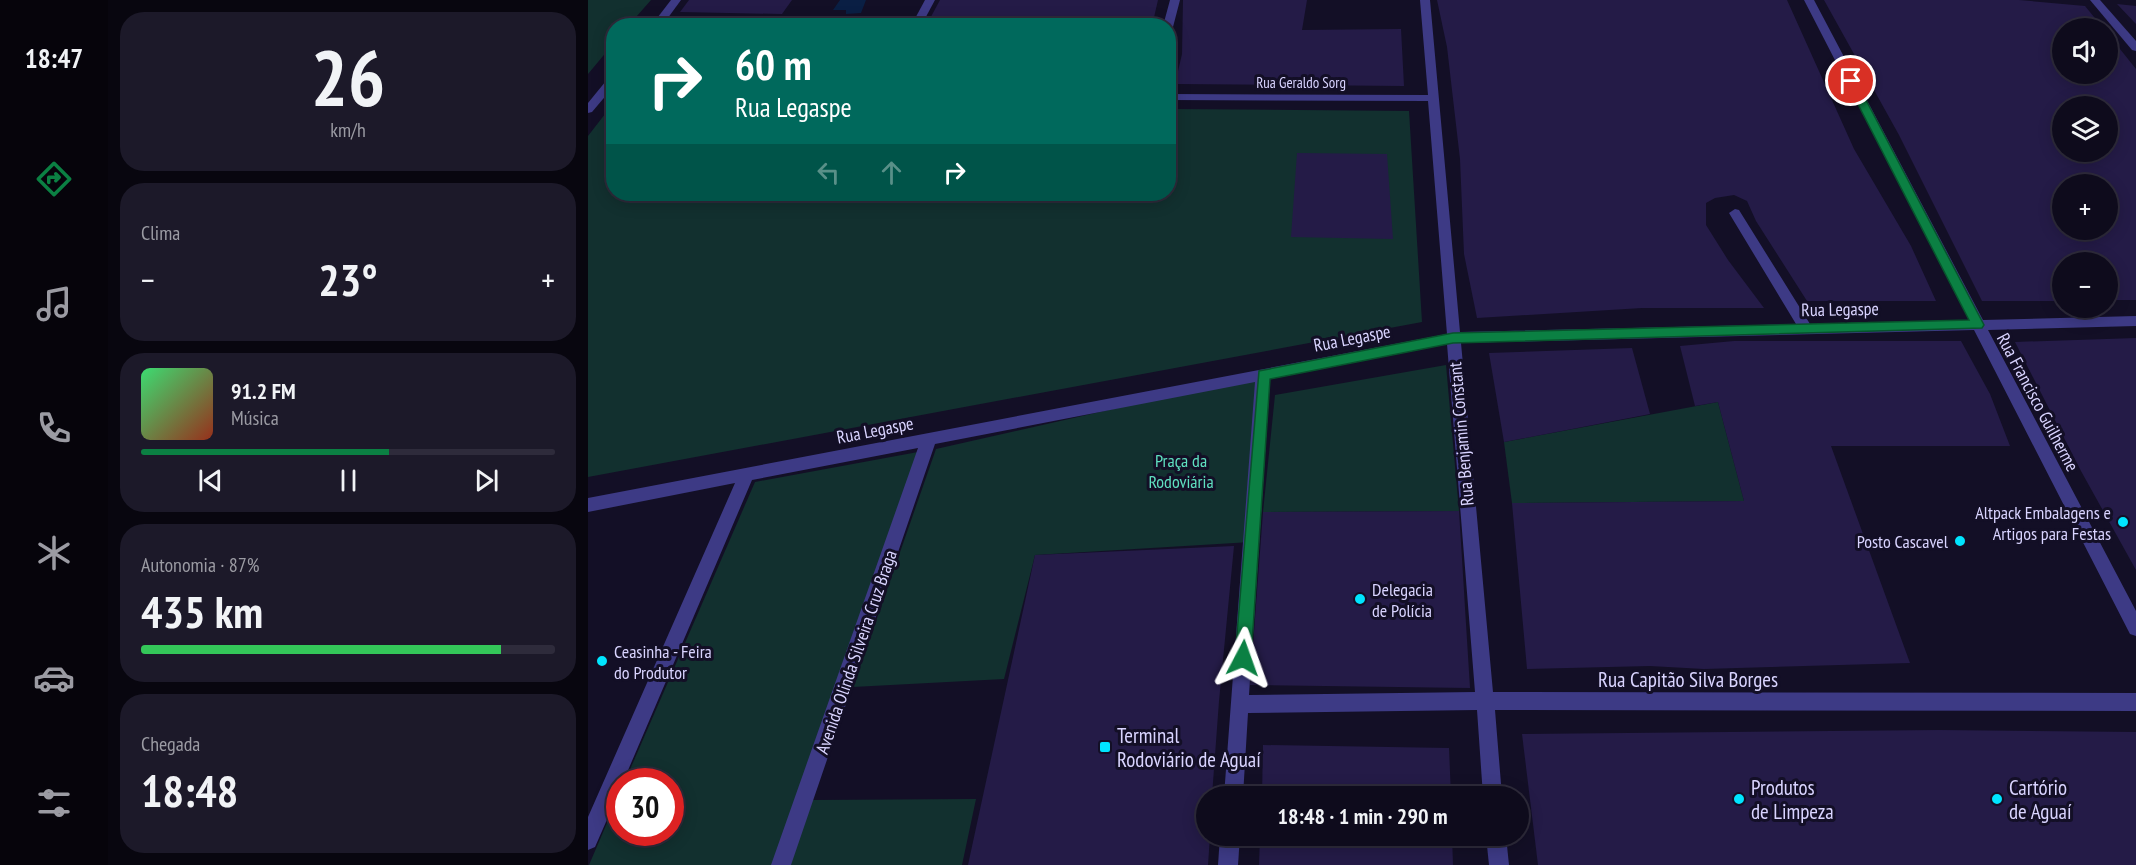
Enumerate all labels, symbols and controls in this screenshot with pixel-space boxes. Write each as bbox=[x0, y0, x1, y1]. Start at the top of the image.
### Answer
map controls bbox=[2052, 18, 2118, 318]
button: sound bbox=[2052, 18, 2118, 84]
text: 26 bbox=[311, 27, 385, 128]
text: 60 m bbox=[735, 37, 812, 92]
text: 18:47 bbox=[25, 41, 83, 75]
icon: right bbox=[636, 42, 714, 120]
pin bbox=[1825, 55, 1876, 106]
icon: arrive bbox=[1834, 64, 1867, 97]
street label: Rua Geraldo Sorg bbox=[1256, 73, 1346, 92]
text: Rua Legaspe bbox=[735, 90, 852, 124]
button: layers bbox=[2052, 96, 2118, 162]
text: km/h bbox=[330, 117, 366, 143]
icon: left bbox=[812, 156, 845, 189]
icon: ahead bbox=[875, 156, 908, 189]
icon: right bbox=[938, 156, 971, 189]
icon: directions bbox=[33, 158, 75, 200]
button: + bbox=[2052, 174, 2118, 240]
text: Clima bbox=[141, 220, 180, 246]
text: 23° bbox=[318, 250, 378, 308]
button: − bbox=[2052, 252, 2118, 318]
text: − bbox=[141, 258, 155, 301]
text: + bbox=[541, 258, 555, 301]
icon: music bbox=[33, 283, 75, 325]
street label: Rua Legaspe bbox=[1801, 297, 1879, 321]
street label: Rua Legaspe bbox=[1312, 319, 1392, 357]
street label: Rua Francisco Guilherme bbox=[1992, 329, 2084, 475]
street label: Rua Benjamin Constant bbox=[1443, 361, 1479, 507]
text: 91.2 FM bbox=[231, 377, 296, 405]
text: Música bbox=[231, 405, 279, 431]
icon: phone bbox=[33, 407, 75, 449]
street label: Rua Legaspe bbox=[835, 411, 915, 449]
park label: Praça da Rodoviária bbox=[1148, 449, 1214, 493]
icon: previous bbox=[194, 464, 227, 497]
icon: pause bbox=[332, 464, 365, 497]
icon: next bbox=[470, 464, 503, 497]
place label: Altpack Embalagens e Artigos para Festas bbox=[1975, 501, 2111, 545]
marker: Altpack Embalagens e Artigos para Festas bbox=[2116, 515, 2130, 529]
place label: Posto Cascavel bbox=[1857, 530, 1949, 553]
icon: climate bbox=[33, 532, 75, 574]
marker: Posto Cascavel bbox=[1953, 534, 1967, 548]
street label: Avenida Olinda Silveira Cruz Braga bbox=[810, 547, 902, 757]
text: Autonomia · 87% bbox=[141, 552, 259, 578]
place label: Delegacia de Polícia bbox=[1372, 578, 1433, 622]
text: 435 km bbox=[141, 582, 263, 640]
marker: Delegacia de Polícia bbox=[1353, 592, 1367, 606]
position arrow bbox=[1211, 626, 1275, 690]
place label: Ceasinha - Feira do Produtor bbox=[614, 640, 712, 684]
marker: Ceasinha - Feira do Produtor bbox=[595, 654, 609, 668]
icon: car bbox=[33, 657, 75, 699]
street label: Rua Capitão Silva Borges bbox=[1598, 666, 1778, 693]
place label: Terminal Rodoviário de Aguaí bbox=[1117, 722, 1261, 773]
text: Chegada bbox=[141, 731, 200, 757]
marker: Terminal Rodoviário de Aguaí bbox=[1098, 740, 1112, 754]
text: 18:48 bbox=[141, 761, 238, 819]
speed limit sign: 30 bbox=[606, 768, 684, 846]
place label: Produtos de Limpeza bbox=[1751, 774, 1834, 825]
place label: Cartório de Aguaí bbox=[2009, 774, 2072, 825]
icon: filters bbox=[33, 782, 75, 824]
marker: Produtos de Limpeza bbox=[1732, 792, 1746, 806]
marker: Cartório de Aguaí bbox=[1990, 792, 2004, 806]
text: 18:48 · 1 min · 290 m bbox=[1277, 802, 1448, 830]

